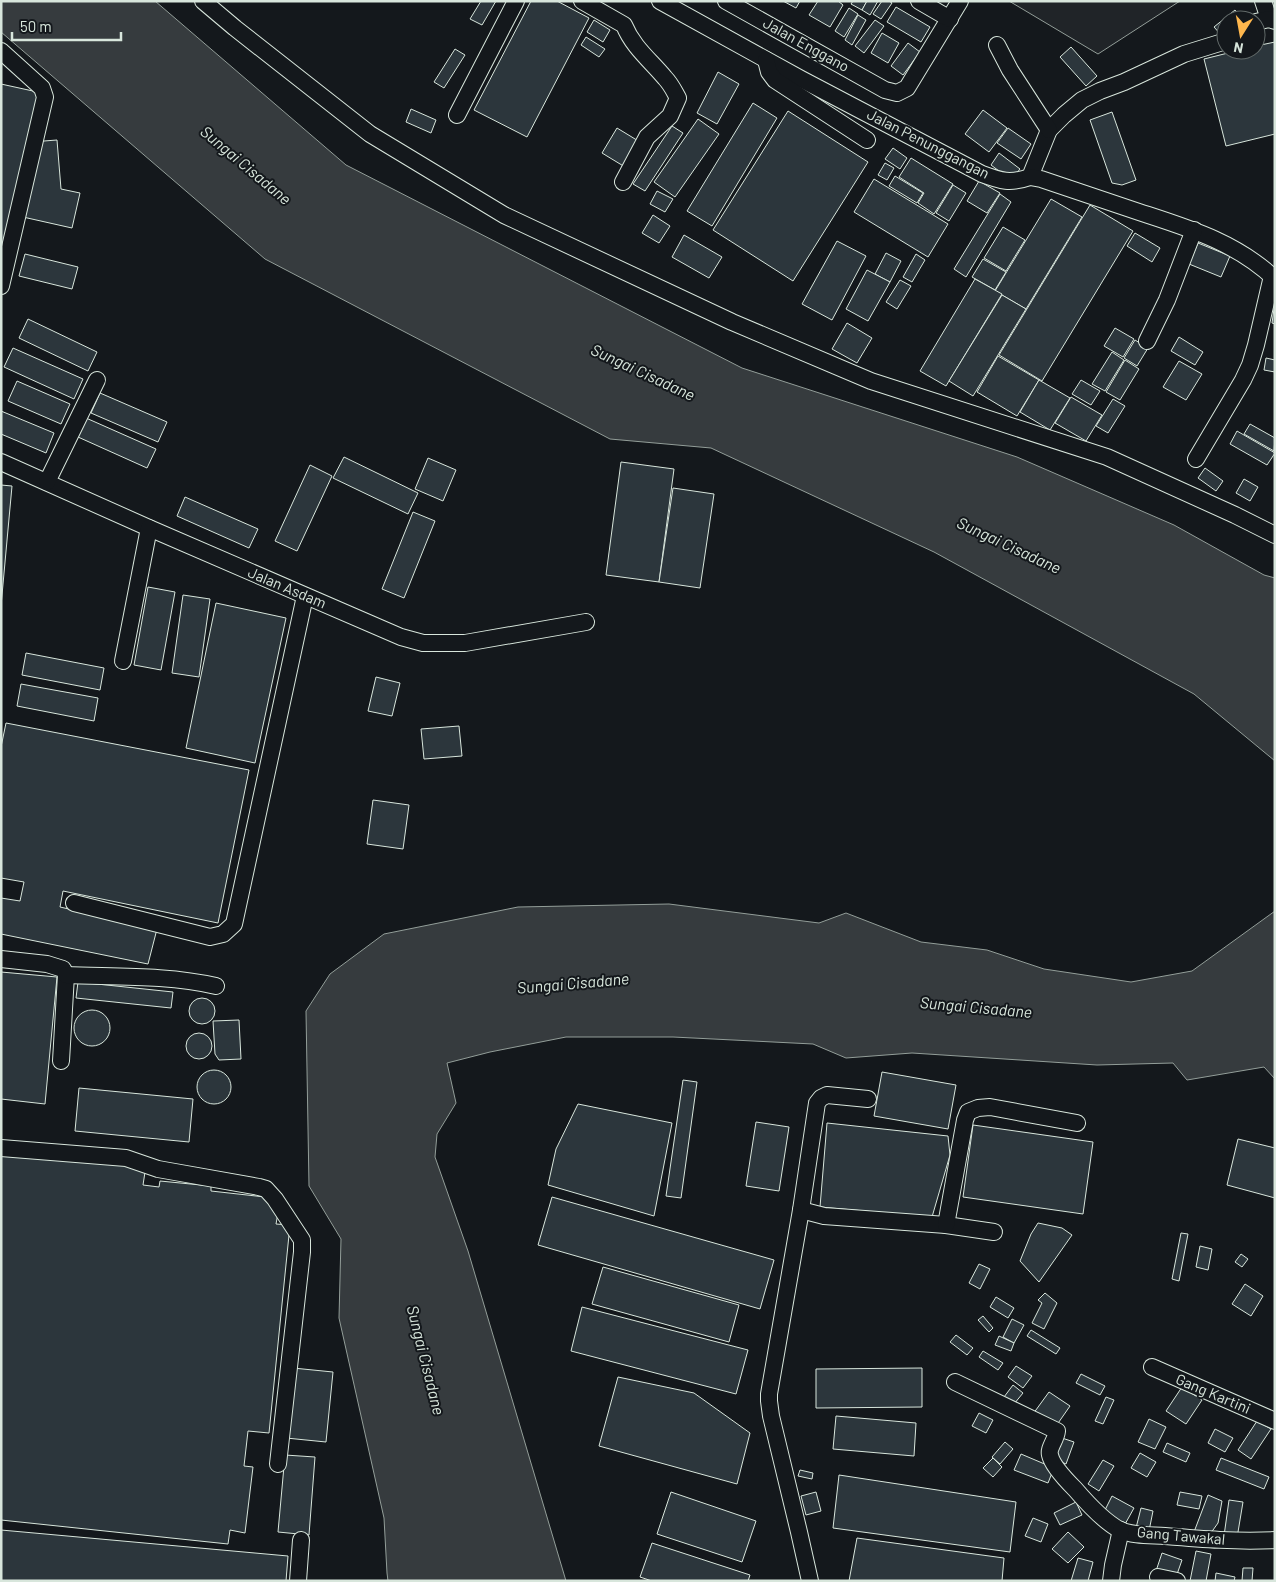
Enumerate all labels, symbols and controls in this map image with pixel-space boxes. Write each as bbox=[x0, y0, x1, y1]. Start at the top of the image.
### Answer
scale bar bbox=[12, 10, 121, 42]
north arrow bbox=[1216, 10, 1266, 60]
street label: Jalan Enggano bbox=[760, 13, 853, 75]
text: 50 m bbox=[20, 17, 52, 35]
text: N bbox=[1232, 39, 1245, 57]
street label: Jalan Penunggangan bbox=[864, 104, 993, 182]
water label: Sungai Cisadane bbox=[197, 121, 295, 208]
water label: Sungai Cisadane bbox=[588, 339, 698, 404]
water label: Sungai Cisadane bbox=[954, 512, 1064, 577]
street label: Jalan Asdam bbox=[246, 563, 329, 612]
water label: Sungai Cisadane bbox=[516, 968, 630, 997]
water label: Sungai Cisadane bbox=[919, 992, 1033, 1021]
water label: Sungai Cisadane bbox=[404, 1303, 449, 1417]
street label: Gang Kartini bbox=[1173, 1369, 1254, 1417]
street label: Gang Tawakal bbox=[1136, 1522, 1226, 1548]

